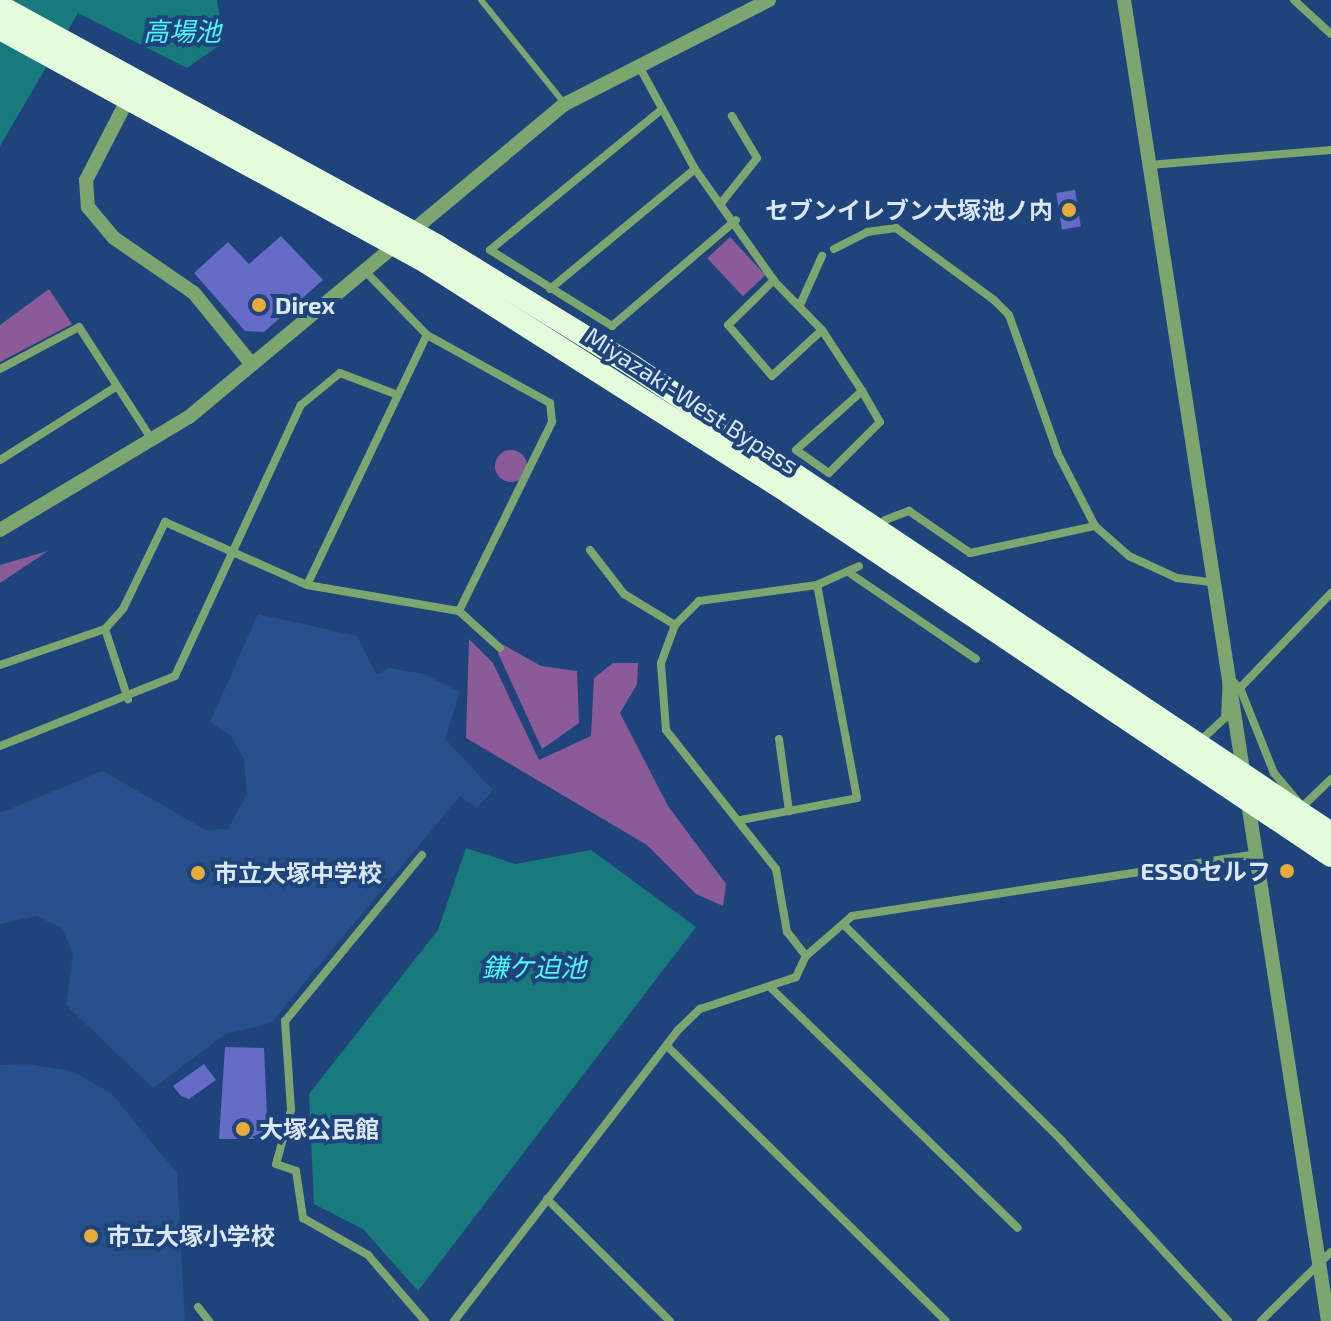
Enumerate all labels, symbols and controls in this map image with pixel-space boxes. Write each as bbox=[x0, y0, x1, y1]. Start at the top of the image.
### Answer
water label: 高場池 bbox=[143, 15, 221, 47]
place label: セブンイレブン大塚池ノ内 bbox=[765, 196, 1053, 224]
marker: セブンイレブン大塚池ノ内 bbox=[1060, 201, 1078, 219]
place label: Direx bbox=[275, 291, 335, 319]
marker: Direx bbox=[250, 296, 268, 314]
street label: Miyazaki-West Bypass bbox=[580, 320, 804, 480]
place label: ESSOセルフ bbox=[1140, 857, 1271, 885]
place label: 市立大塚中学校 bbox=[214, 859, 382, 887]
marker: ESSOセルフ bbox=[1278, 862, 1296, 880]
marker: 市立大塚中学校 bbox=[189, 864, 207, 882]
water label: 鎌ケ迫池 bbox=[482, 951, 586, 983]
place label: 大塚公民館 bbox=[259, 1115, 379, 1143]
marker: 大塚公民館 bbox=[234, 1120, 252, 1138]
place label: 市立大塚小学校 bbox=[107, 1222, 275, 1250]
marker: 市立大塚小学校 bbox=[82, 1227, 100, 1245]

